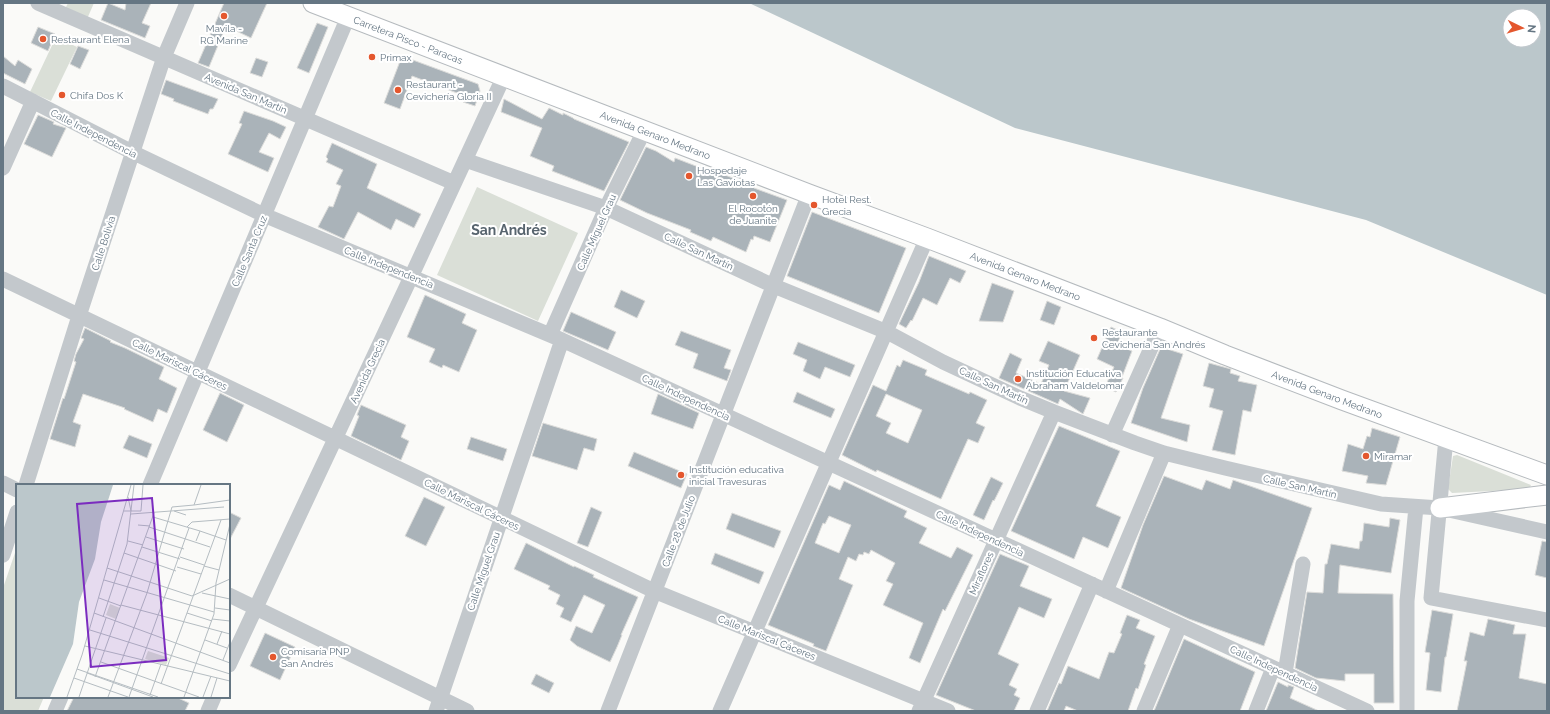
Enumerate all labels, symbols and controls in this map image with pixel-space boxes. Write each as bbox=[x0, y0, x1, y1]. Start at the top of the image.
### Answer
north arrow bbox=[1502, 8, 1542, 48]
marker: Mavila - RG Marine bbox=[219, 11, 229, 21]
street label: Carretera Pisco - Paracas bbox=[352, 14, 464, 66]
place label: Mavila - RG Marine bbox=[200, 23, 248, 46]
text: N bbox=[1525, 24, 1538, 34]
marker: Restaurant Elena bbox=[38, 34, 48, 44]
place label: Restaurant Elena bbox=[51, 34, 129, 45]
marker: Primax bbox=[367, 52, 377, 62]
place label: Primax bbox=[380, 52, 412, 63]
street label: Avenida San Martín bbox=[203, 71, 289, 116]
place label: Restaurant - Cevichería Gloria II bbox=[406, 79, 491, 102]
marker: Restaurant - Cevichería Gloria II bbox=[393, 85, 403, 95]
marker: Chifa Dos K bbox=[57, 90, 67, 100]
place label: Chifa Dos K bbox=[70, 90, 124, 101]
street label: Calle Independencia bbox=[49, 107, 139, 160]
street label: Avenida Genaro Medrano bbox=[598, 109, 712, 162]
place label: Hospedaje Las Gaviotas bbox=[697, 165, 755, 188]
marker: Hospedaje Las Gaviotas bbox=[684, 171, 694, 181]
marker: El Rocotón de Juanite bbox=[748, 191, 758, 201]
street label: Calle Miguel Grau bbox=[575, 192, 618, 272]
place label: Hotel Rest. Grecia bbox=[822, 194, 872, 217]
marker: Hotel Rest. Grecia bbox=[809, 200, 819, 210]
place label: El Rocotón de Juanite bbox=[728, 203, 778, 226]
street label: Calle Santa Cruz bbox=[230, 214, 269, 288]
street label: Calle Bolivia bbox=[89, 215, 117, 272]
district label: San Andrés bbox=[471, 222, 547, 238]
street label: Calle San Martín bbox=[662, 231, 735, 272]
street label: Calle Independencia bbox=[342, 244, 435, 290]
street label: Avenida Genaro Medrano bbox=[968, 250, 1082, 303]
place label: Restaurante Cevichería San Andrés bbox=[1102, 327, 1206, 350]
marker: Restaurante Cevichería San Andrés bbox=[1089, 333, 1099, 343]
street label: Calle Mariscal Cáceres bbox=[130, 337, 229, 392]
street label: Avenida Grecia bbox=[348, 338, 387, 405]
street label: Calle San Martín bbox=[957, 365, 1030, 406]
place label: Institución Educativa Abraham Valdelomar bbox=[1026, 368, 1124, 391]
street label: Avenida Genaro Medrano bbox=[1270, 369, 1384, 420]
street label: Calle Independencia bbox=[640, 372, 731, 423]
marker: Institución Educativa Abraham Valdelomar bbox=[1013, 374, 1023, 384]
marker: Miramar bbox=[1361, 451, 1371, 461]
place label: Miramar bbox=[1374, 451, 1413, 462]
place label: Institución educativa inicial Travesuras bbox=[689, 464, 784, 487]
marker: Institución educativa inicial Travesuras bbox=[676, 470, 686, 480]
street label: Calle San Martín bbox=[1262, 473, 1338, 500]
street label: Calle Mariscal Cáceres bbox=[422, 477, 521, 532]
inset map bbox=[16, 484, 230, 698]
street label: Calle 28 de Julio bbox=[660, 494, 697, 569]
street label: Calle Independencia bbox=[934, 508, 1025, 559]
street label: Calle Miguel Grau bbox=[465, 530, 502, 612]
street label: Miraflores bbox=[967, 550, 996, 596]
street label: Calle Mariscal Cáceres bbox=[716, 613, 817, 662]
street label: Calle Independencia bbox=[1228, 643, 1319, 694]
place label: Comisaría PNP San Andrés bbox=[281, 646, 349, 669]
marker: Comisaría PNP San Andrés bbox=[268, 652, 278, 662]

